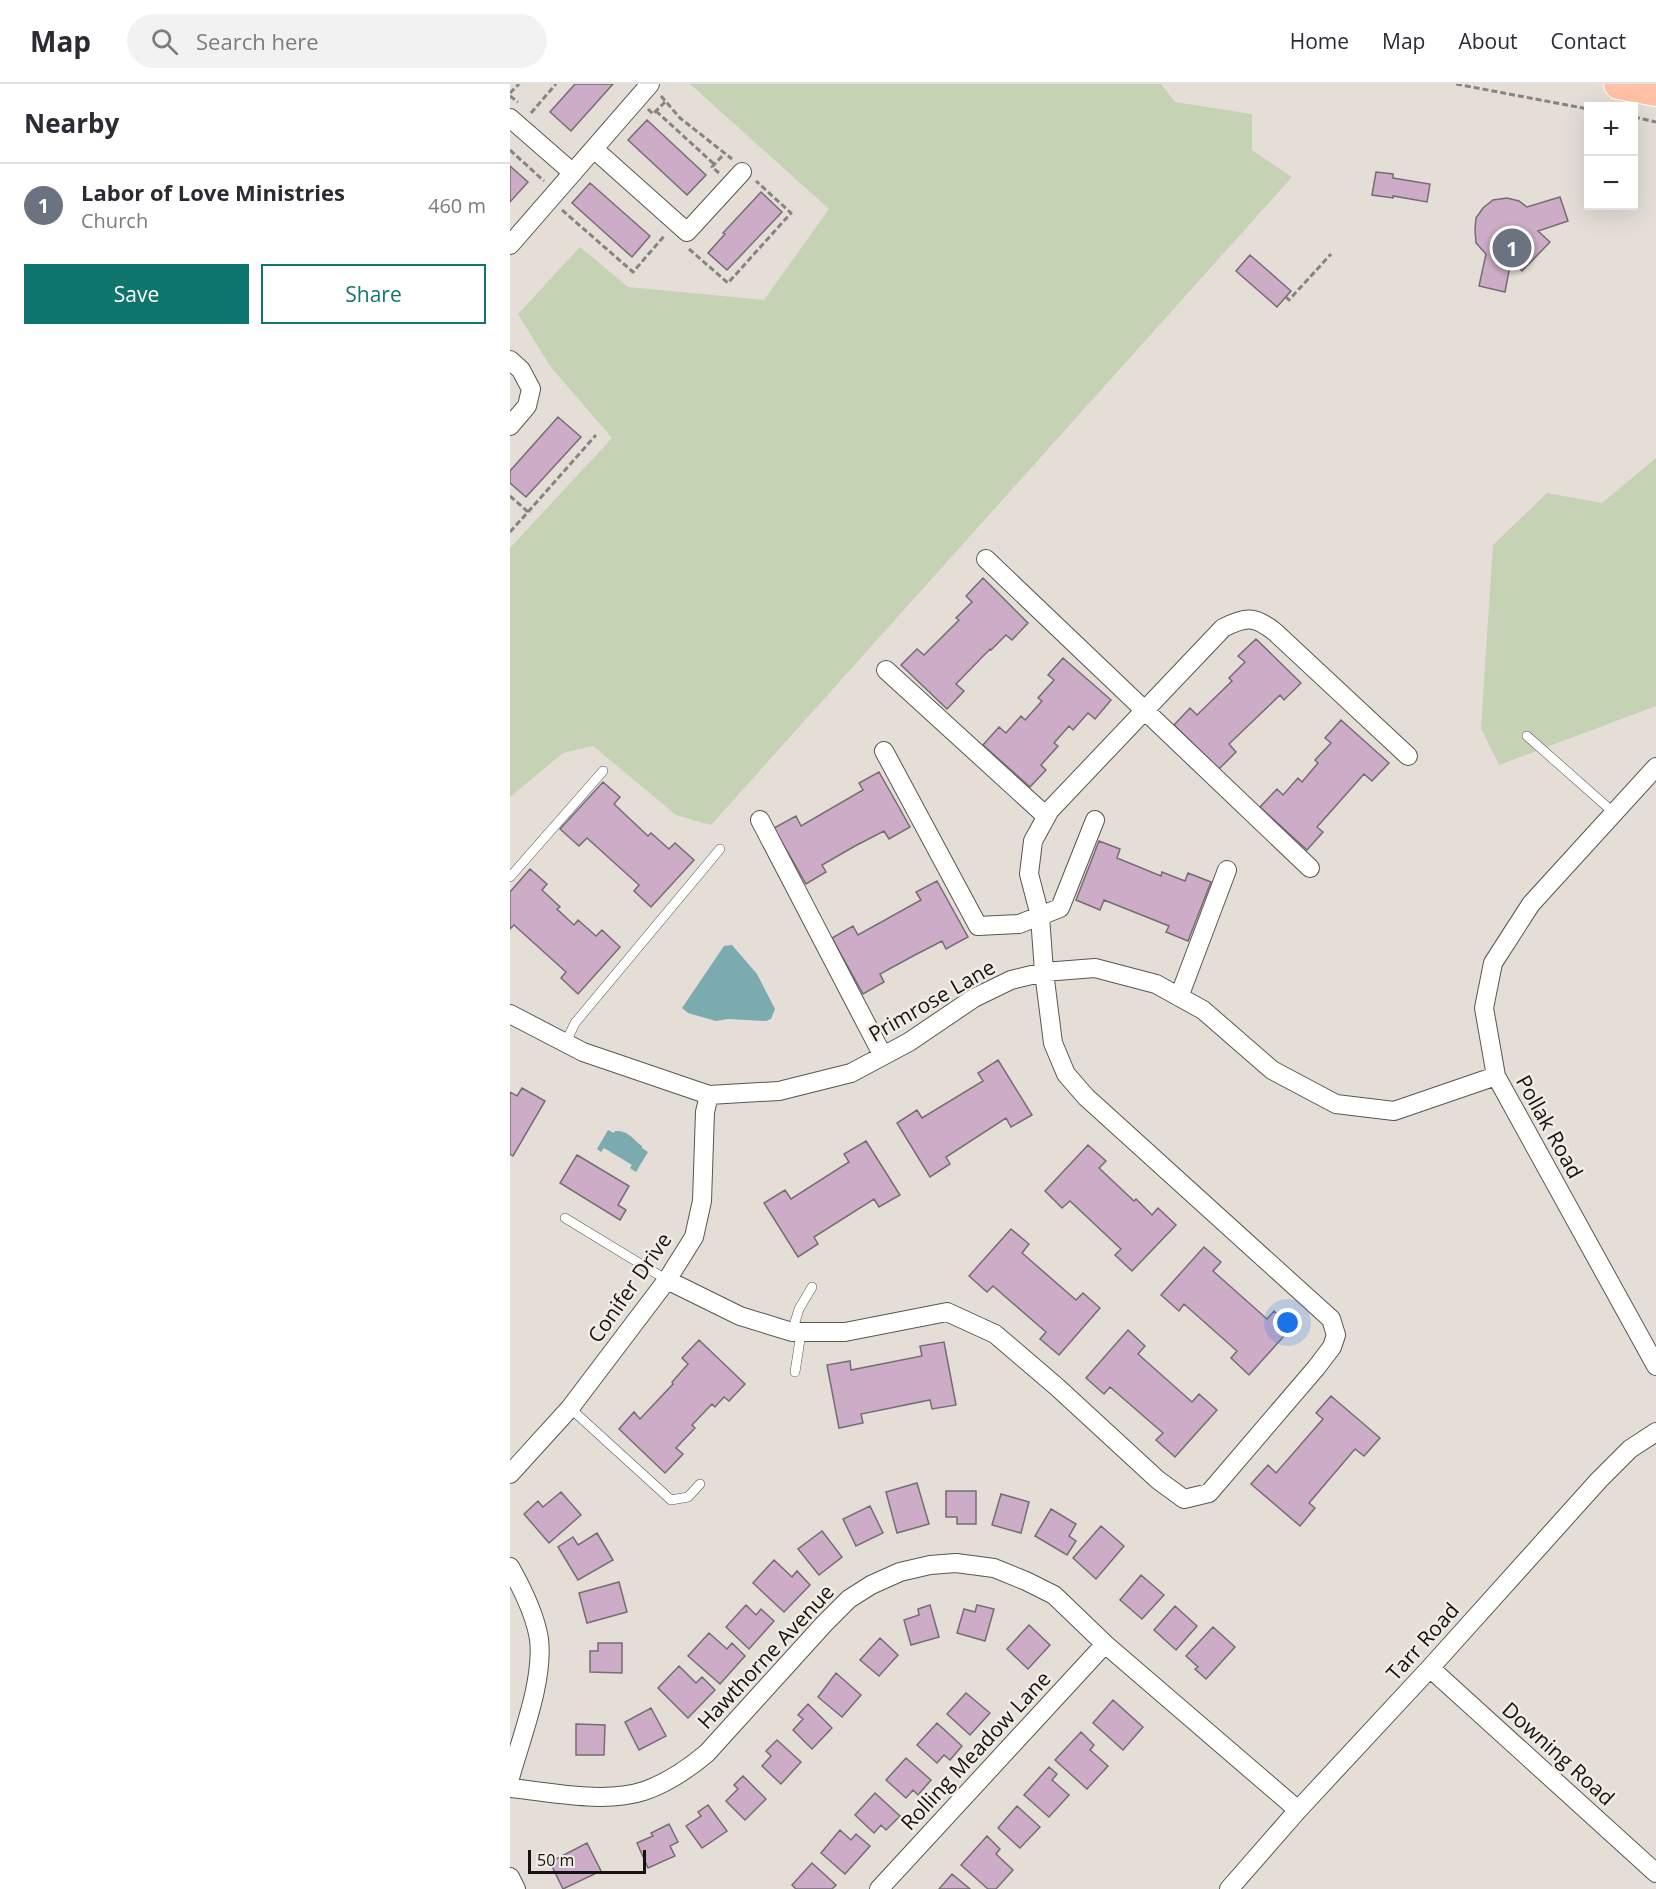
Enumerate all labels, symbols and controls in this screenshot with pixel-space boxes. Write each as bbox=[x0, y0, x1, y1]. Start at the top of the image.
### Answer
search box bbox=[127, 14, 547, 68]
text: Map bbox=[30, 22, 91, 60]
icon: search bbox=[148, 25, 181, 58]
text: Search here bbox=[196, 26, 319, 56]
text: Home bbox=[1290, 27, 1349, 55]
text: Map bbox=[1382, 27, 1425, 55]
text: About bbox=[1458, 27, 1518, 55]
text: Contact bbox=[1551, 27, 1626, 55]
map controls bbox=[1584, 102, 1638, 210]
button: + bbox=[1584, 102, 1638, 156]
text: Nearby bbox=[24, 105, 119, 141]
button: − bbox=[1584, 156, 1638, 210]
text: Labor of Love Ministries bbox=[81, 177, 345, 207]
text: 1 bbox=[38, 192, 49, 219]
text: 460 m bbox=[428, 192, 486, 219]
text: Church bbox=[81, 207, 148, 234]
pin: 1 bbox=[1492, 226, 1532, 270]
button: Save bbox=[24, 264, 249, 324]
button: Share bbox=[261, 264, 486, 324]
street label: Primrose Lane bbox=[863, 953, 1000, 1048]
street label: Pollak Road bbox=[1510, 1070, 1590, 1183]
street label: Conifer Drive bbox=[581, 1227, 677, 1348]
your location bbox=[1273, 1308, 1302, 1337]
street label: Hawthorne Avenue bbox=[691, 1578, 840, 1735]
street label: Tarr Road bbox=[1380, 1596, 1465, 1686]
street label: Rolling Meadow Lane bbox=[894, 1665, 1056, 1836]
street label: Downing Road bbox=[1496, 1695, 1621, 1811]
scale bar bbox=[528, 1847, 646, 1874]
text: 50 m bbox=[537, 1849, 574, 1871]

